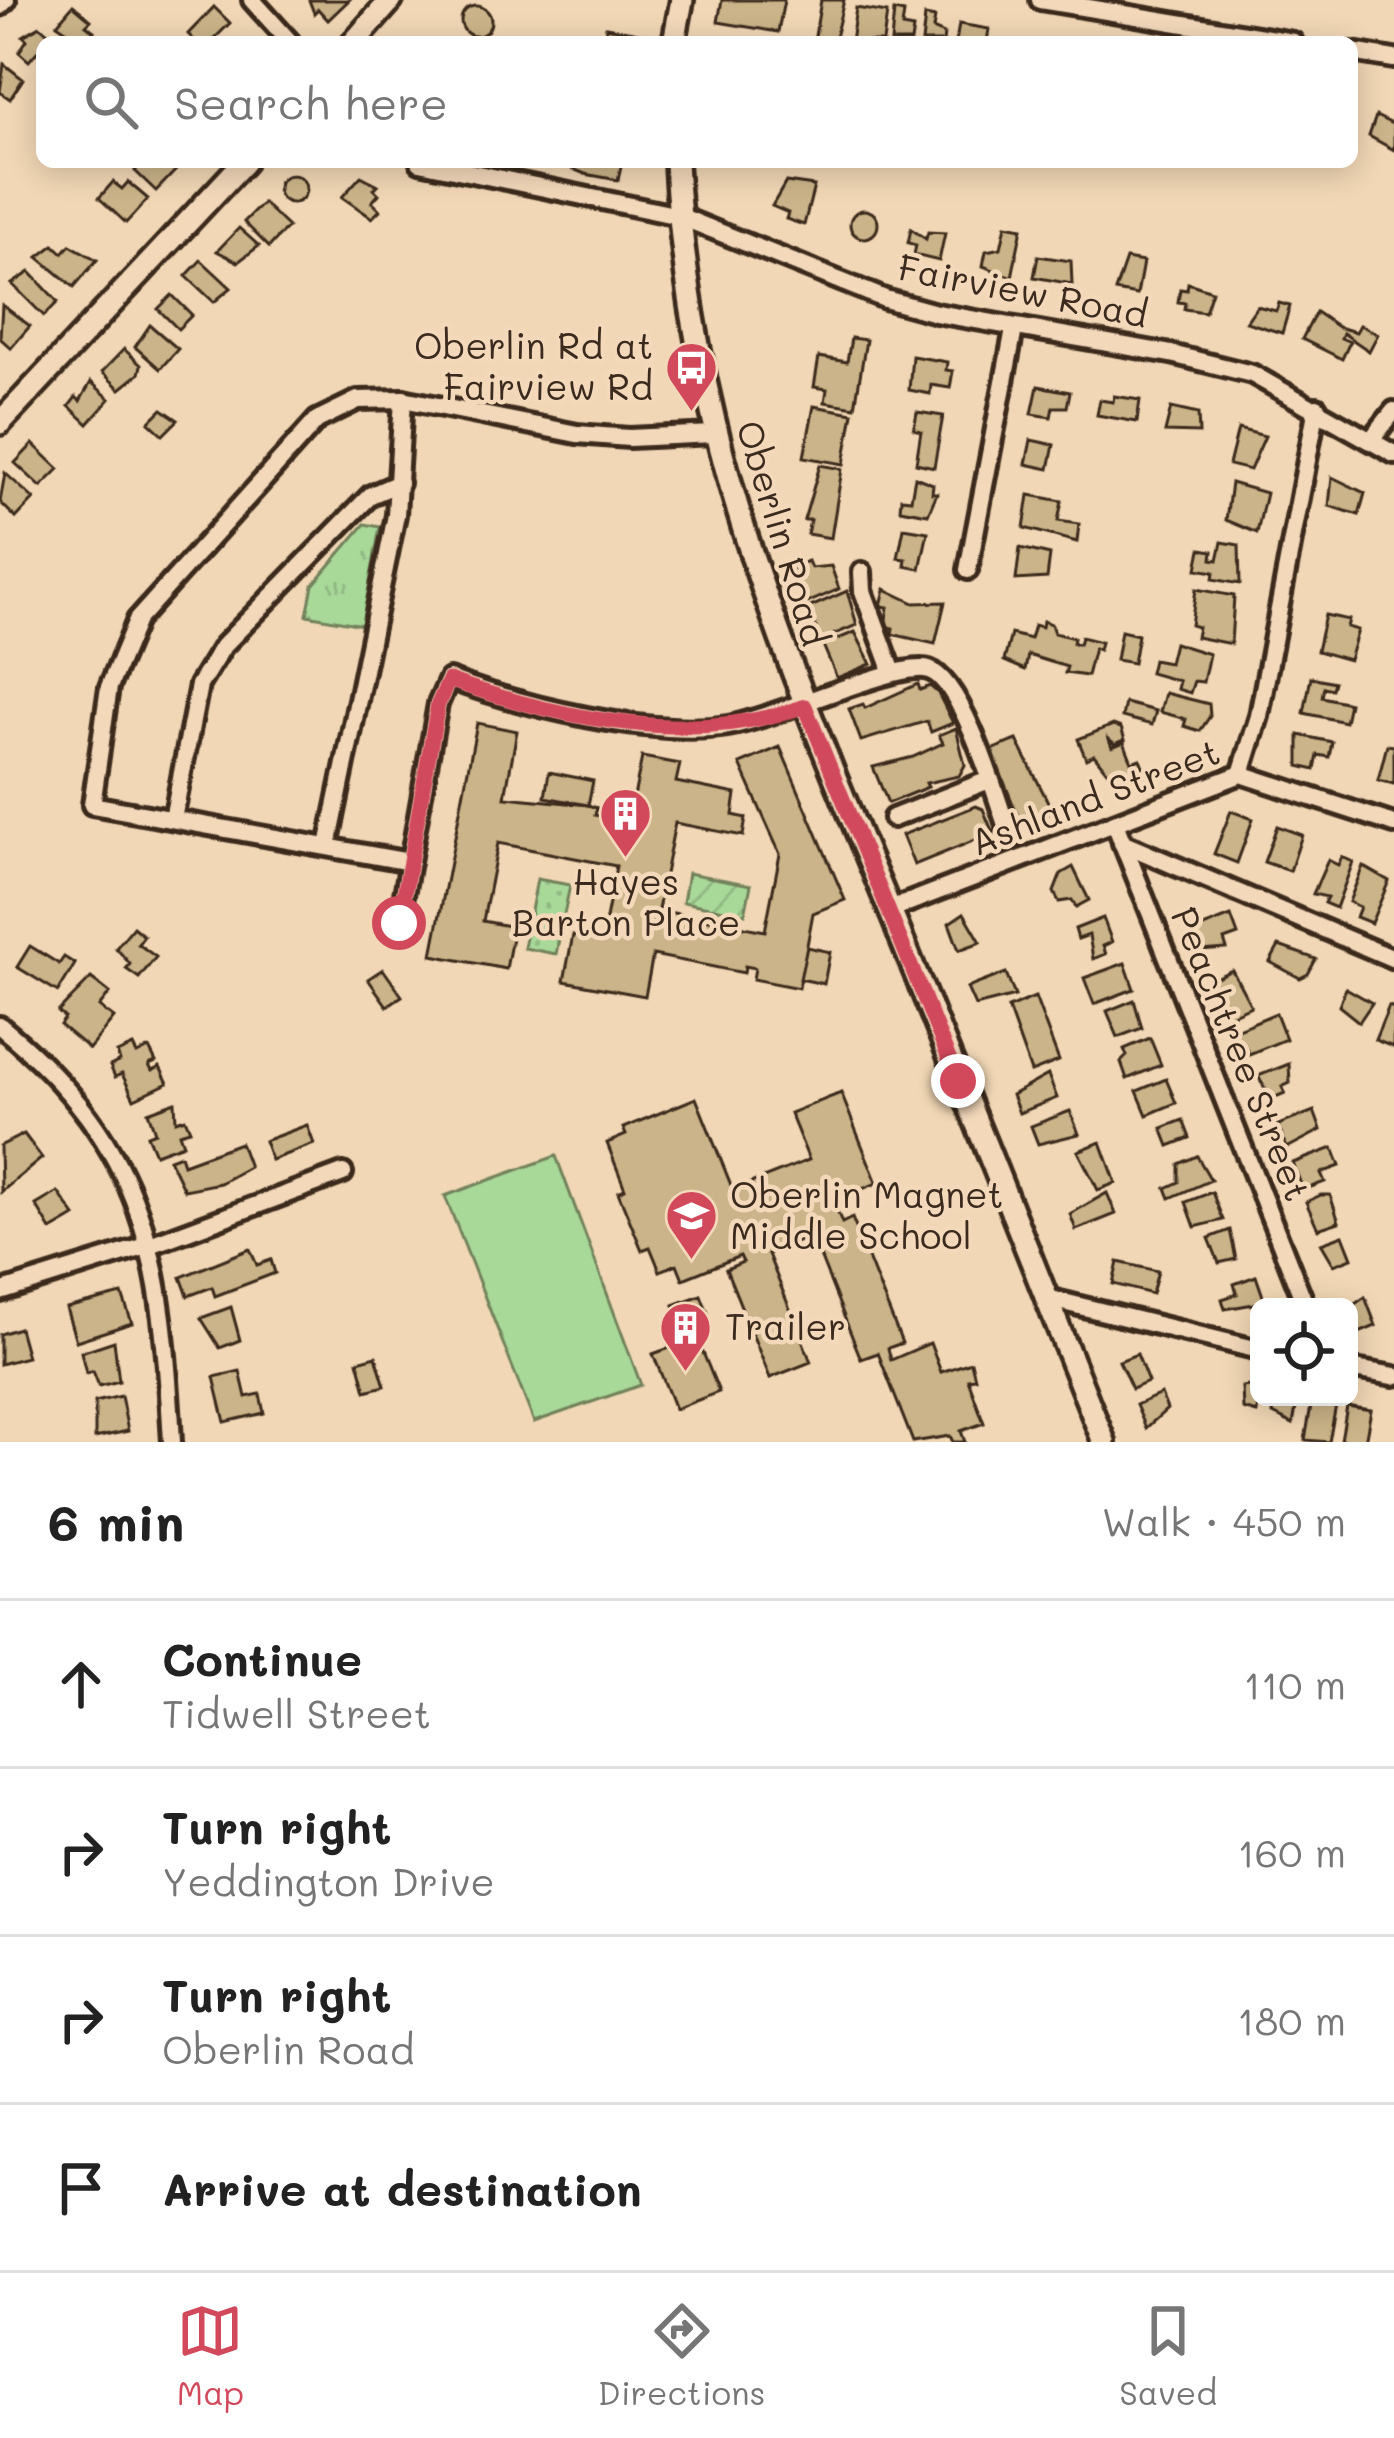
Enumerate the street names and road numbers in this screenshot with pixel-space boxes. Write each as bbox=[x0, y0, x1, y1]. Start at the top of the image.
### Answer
street label: Fairview Road bbox=[895, 242, 1152, 337]
street label: Oberlin Road bbox=[727, 414, 840, 651]
street label: Ashland Street bbox=[963, 727, 1226, 865]
street label: Peachtree Street bbox=[1162, 900, 1323, 1207]

